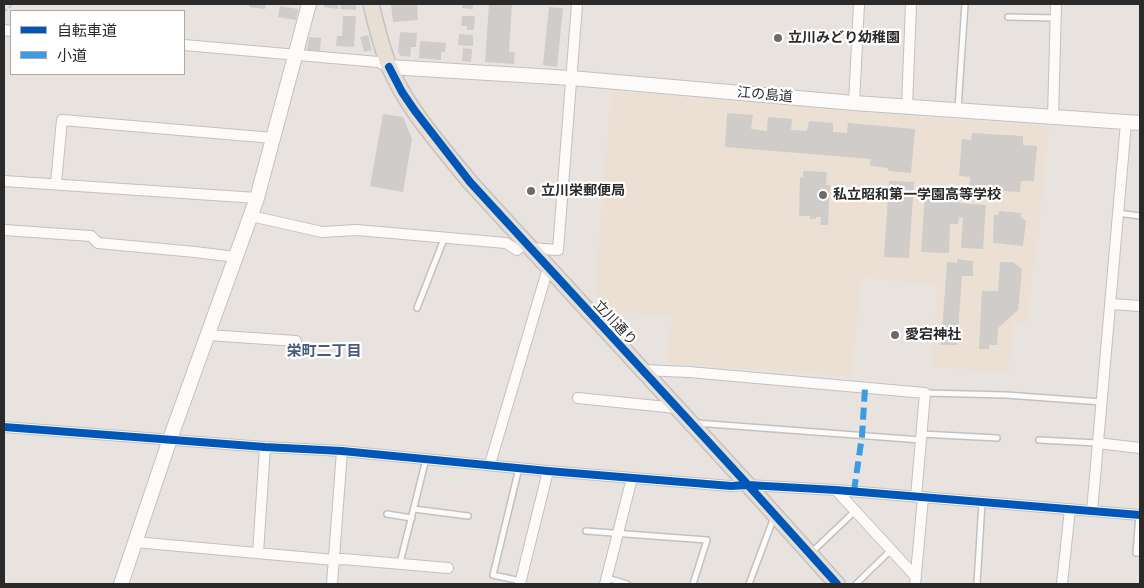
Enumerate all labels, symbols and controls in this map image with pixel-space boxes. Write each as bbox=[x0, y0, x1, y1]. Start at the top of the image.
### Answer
legend bbox=[10, 10, 185, 75]
text: 自転車道 bbox=[57, 21, 117, 40]
place label: 立川みどり幼稚園 bbox=[788, 30, 900, 46]
marker: 立川みどり幼稚園 bbox=[772, 32, 784, 44]
text: 小道 bbox=[57, 46, 87, 65]
street label: 江の島道 bbox=[736, 84, 794, 106]
place label: 立川栄郵便局 bbox=[541, 183, 625, 199]
marker: 立川栄郵便局 bbox=[525, 185, 537, 197]
place label: 私立昭和第一学園高等学校 bbox=[833, 187, 1001, 203]
marker: 私立昭和第一学園高等学校 bbox=[817, 189, 829, 201]
street label: 立川通り bbox=[590, 297, 640, 349]
place label: 愛宕神社 bbox=[905, 327, 961, 343]
marker: 愛宕神社 bbox=[889, 329, 901, 341]
district label: 栄町二丁目 bbox=[287, 343, 361, 361]

